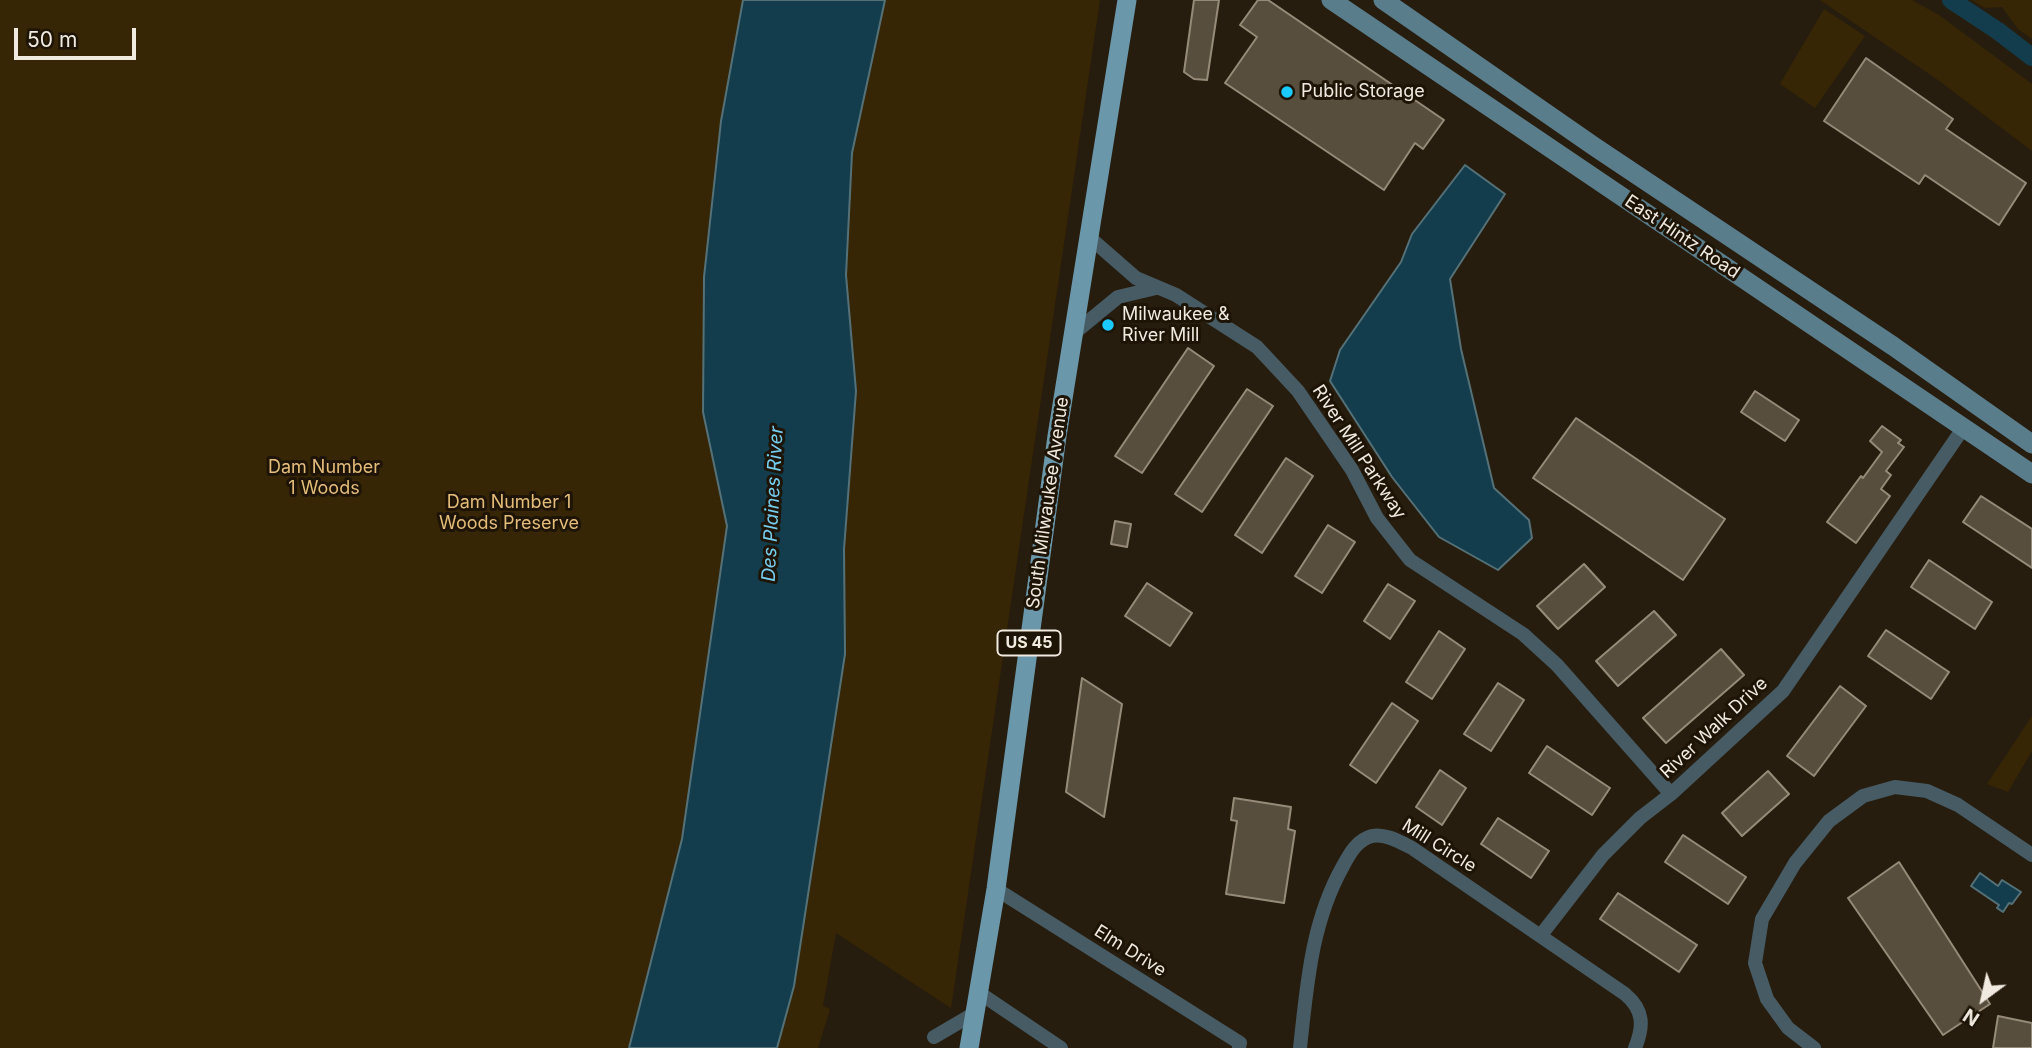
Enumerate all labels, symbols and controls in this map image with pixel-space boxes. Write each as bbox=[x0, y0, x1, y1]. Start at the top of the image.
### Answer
scale bar bbox=[18, 14, 140, 58]
text: 50 m bbox=[27, 27, 77, 52]
place label: Public Storage bbox=[1301, 81, 1425, 103]
marker: Public Storage bbox=[1279, 84, 1295, 100]
street label: East Hintz Road bbox=[1620, 191, 1744, 283]
place label: Milwaukee & River Mill bbox=[1122, 304, 1230, 346]
marker: Milwaukee & River Mill bbox=[1100, 317, 1116, 333]
street label: River Mill Parkway bbox=[1308, 381, 1410, 523]
street label: South Milwaukee Avenue bbox=[1022, 396, 1074, 610]
water label: Des Plaines River bbox=[758, 426, 788, 582]
park label: Dam Number 1 Woods bbox=[268, 457, 380, 500]
park label: Dam Number 1 Woods Preserve bbox=[439, 492, 579, 534]
road number: US 45 bbox=[998, 630, 1060, 656]
street label: River Walk Drive bbox=[1656, 673, 1772, 783]
street label: Mill Circle bbox=[1398, 815, 1480, 877]
street label: Elm Drive bbox=[1090, 920, 1170, 982]
north arrow bbox=[1948, 964, 2018, 1034]
text: N bbox=[1959, 1003, 1984, 1031]

